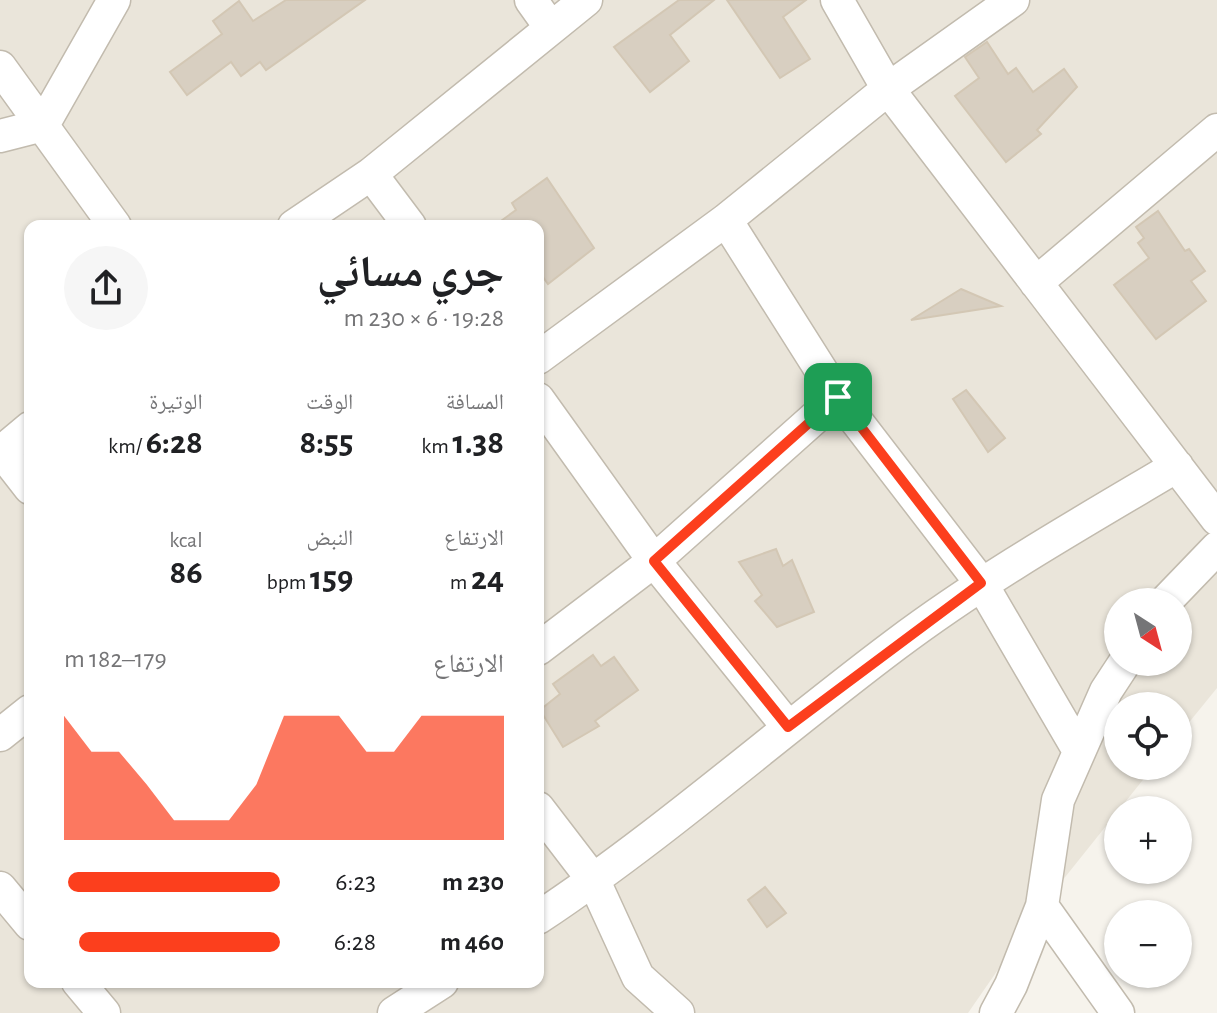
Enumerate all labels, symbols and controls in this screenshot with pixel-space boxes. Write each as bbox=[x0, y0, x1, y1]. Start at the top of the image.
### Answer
button: share bbox=[64, 246, 148, 330]
text: جري مسائي bbox=[317, 251, 504, 295]
text: 19:28 · 6 × 230 m bbox=[343, 305, 504, 331]
pin bbox=[804, 363, 872, 431]
icon: arrive bbox=[816, 375, 860, 419]
text: الوتيرة bbox=[149, 391, 203, 413]
text: الوقت bbox=[306, 391, 353, 413]
text: المسافة bbox=[446, 391, 504, 413]
text: 6:28 bbox=[146, 426, 203, 460]
text: 8:55 bbox=[299, 426, 353, 460]
text: 1.38 bbox=[453, 426, 504, 460]
text: /km bbox=[108, 435, 146, 457]
text: km bbox=[421, 435, 453, 457]
text: النبض bbox=[306, 527, 353, 549]
text: الارتفاع bbox=[444, 527, 504, 549]
text: kcal bbox=[169, 529, 203, 551]
text: 86 bbox=[169, 556, 203, 590]
text: 159 bbox=[310, 562, 353, 596]
text: 24 bbox=[471, 562, 504, 596]
text: bpm bbox=[266, 571, 310, 593]
text: m bbox=[450, 571, 471, 593]
north arrow bbox=[1104, 588, 1192, 676]
map controls bbox=[1104, 588, 1192, 988]
text: 179–182 m bbox=[64, 646, 167, 672]
text: الارتفاع bbox=[433, 651, 504, 677]
button: locate bbox=[1104, 692, 1192, 780]
button: + bbox=[1104, 796, 1192, 884]
text: 6:23 bbox=[335, 869, 376, 895]
text: 230 m bbox=[442, 869, 504, 895]
button: − bbox=[1104, 900, 1192, 988]
text: 6:28 bbox=[334, 929, 376, 955]
text: 460 m bbox=[440, 929, 504, 955]

